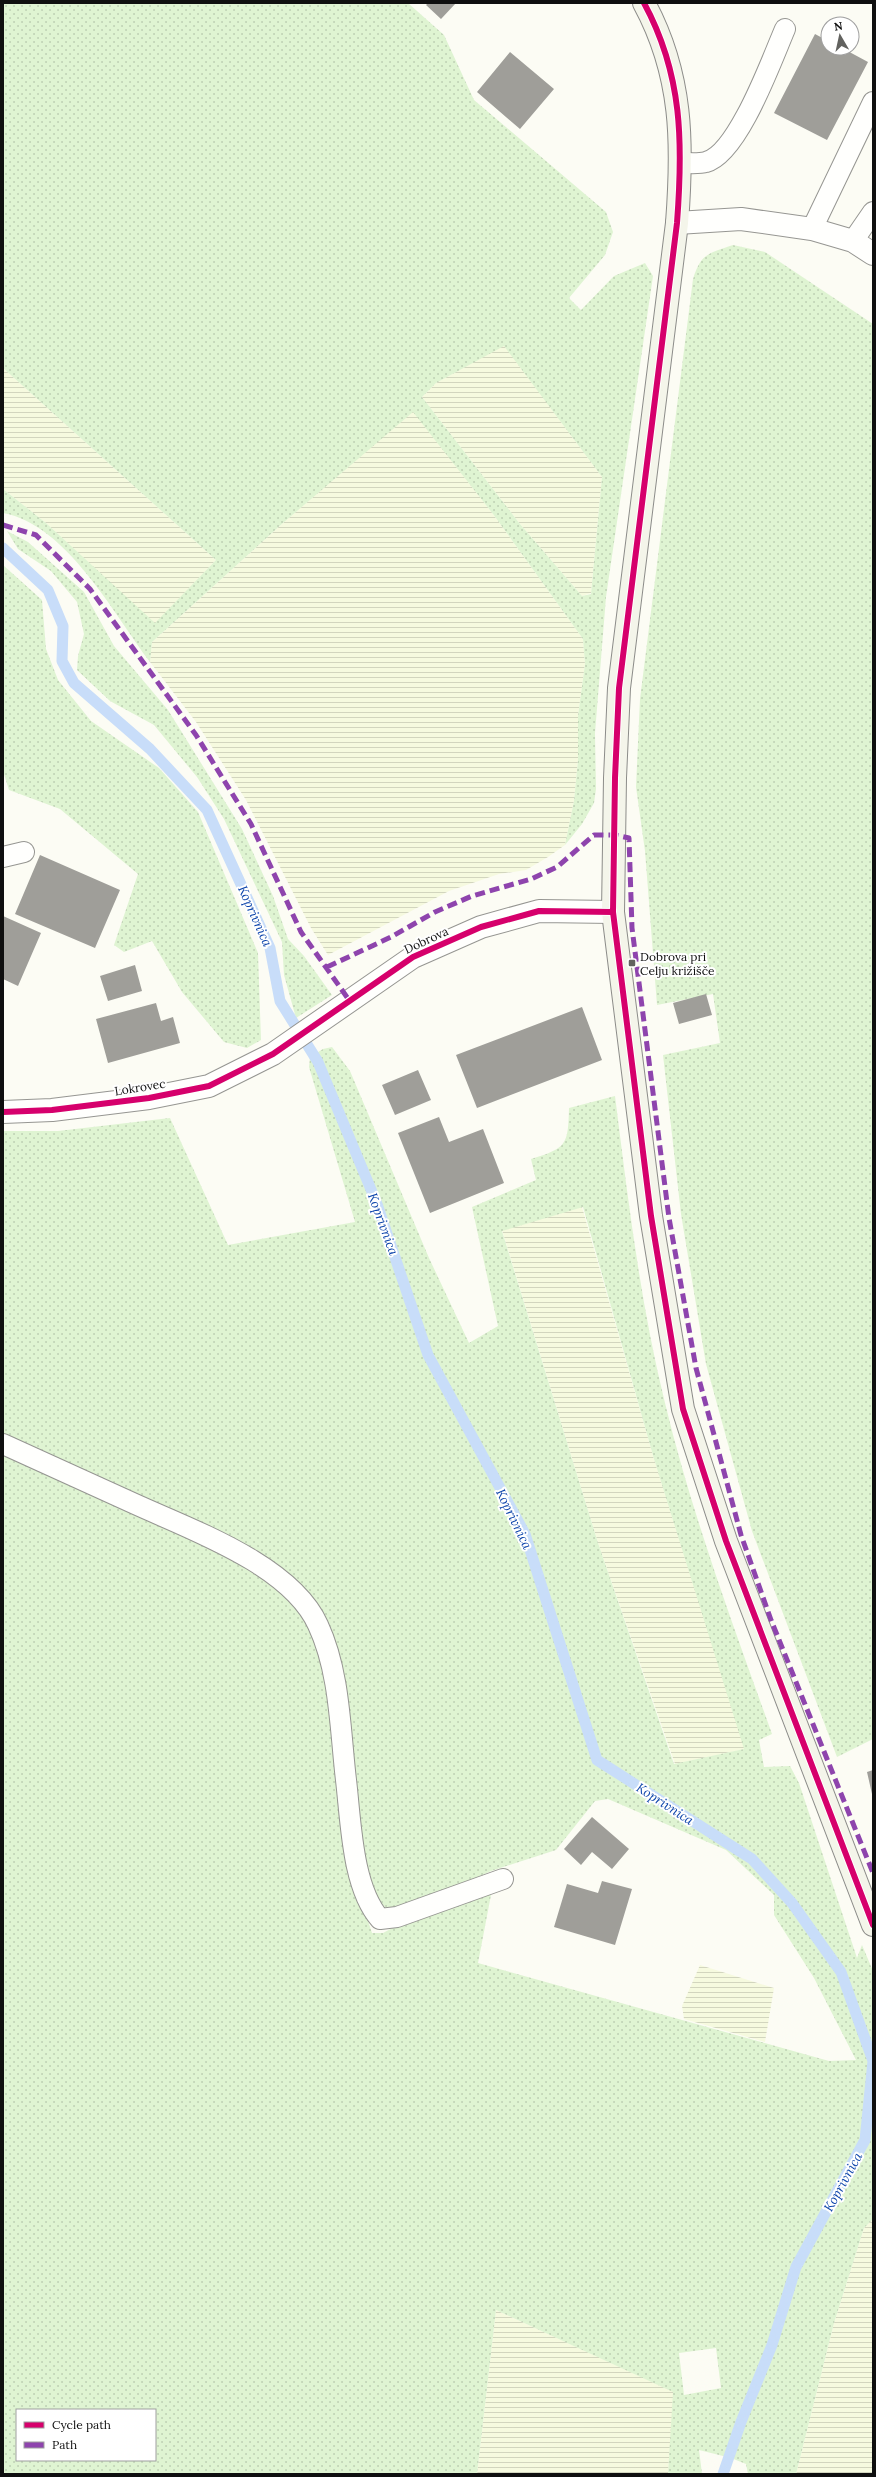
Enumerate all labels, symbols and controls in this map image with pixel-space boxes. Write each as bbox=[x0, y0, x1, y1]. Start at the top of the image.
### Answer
north arrow bbox=[820, 16, 860, 56]
text: N bbox=[833, 18, 844, 34]
water label: Koprivnica bbox=[234, 883, 276, 950]
street label: Dobrova bbox=[401, 923, 451, 957]
place label: Dobrova pri Celju križišče bbox=[640, 949, 715, 978]
marker: Dobrova pri Celju križišče bbox=[627, 958, 637, 968]
street label: Lokrovec bbox=[113, 1076, 167, 1098]
water label: Koprivnica bbox=[364, 1191, 402, 1258]
water label: Koprivnica bbox=[492, 1486, 536, 1553]
water label: Koprivnica bbox=[633, 1779, 698, 1829]
water label: Koprivnica bbox=[820, 2149, 867, 2215]
legend bbox=[16, 2409, 156, 2461]
text: Cycle path bbox=[52, 2417, 111, 2432]
text: Path bbox=[52, 2437, 77, 2452]

